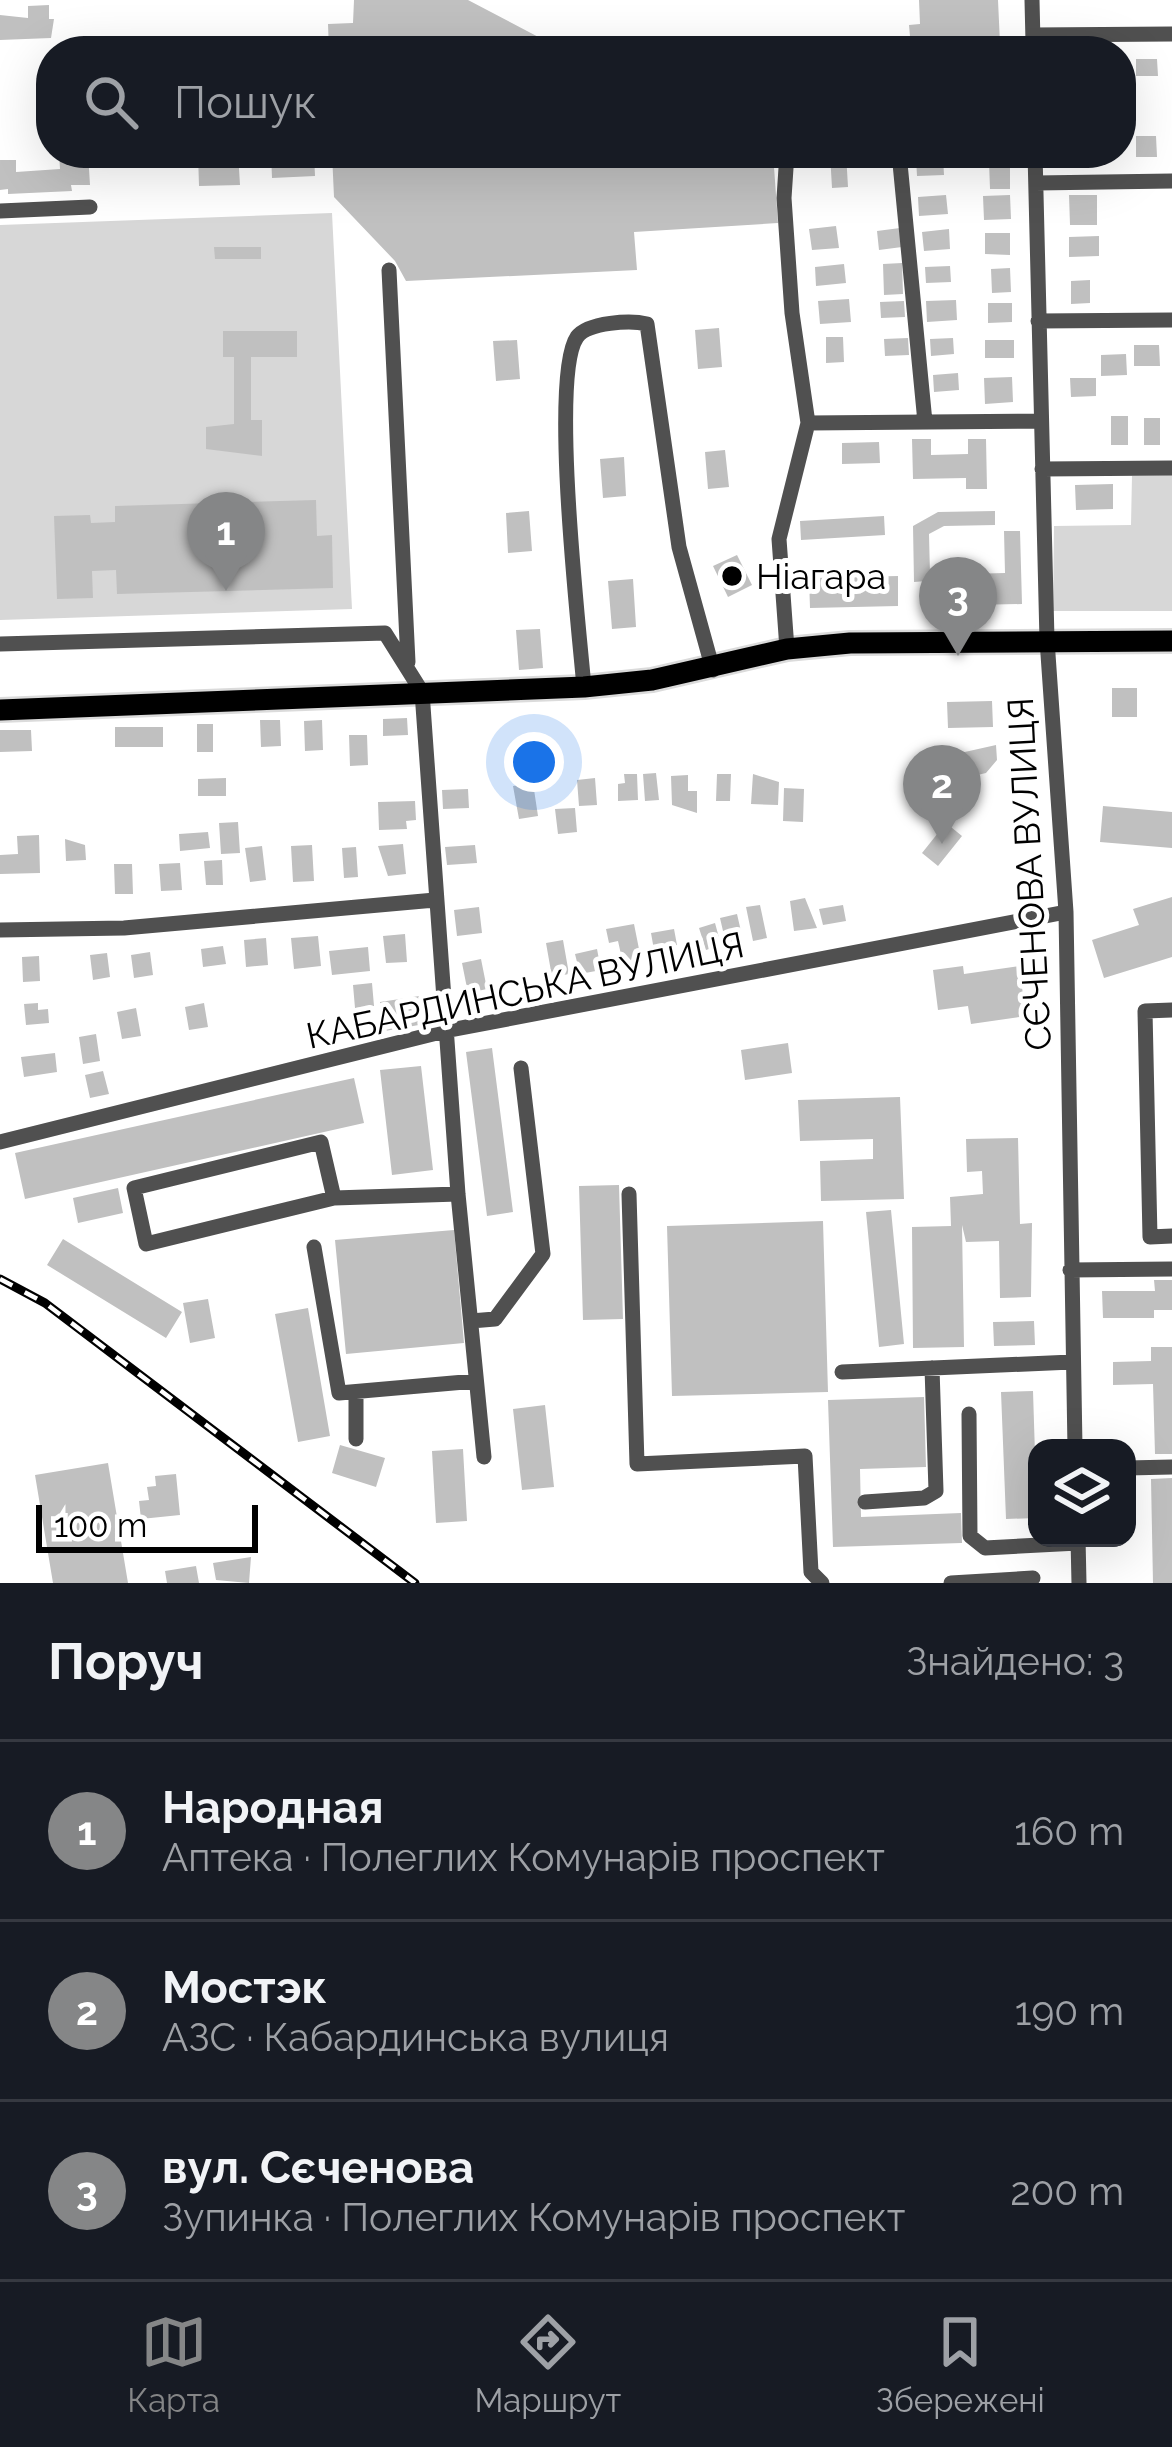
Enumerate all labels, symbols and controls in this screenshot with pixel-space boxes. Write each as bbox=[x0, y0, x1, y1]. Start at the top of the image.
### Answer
search box bbox=[36, 36, 1136, 168]
icon: search bbox=[78, 69, 144, 135]
text: Пошук bbox=[174, 76, 317, 129]
pin: 1 bbox=[187, 492, 265, 591]
place label: Ніагара bbox=[756, 555, 886, 597]
pin: 3 bbox=[919, 557, 997, 656]
marker: Ніагара bbox=[719, 563, 745, 589]
street label: СЄЧЕНОВА ВУЛИЦЯ bbox=[999, 696, 1059, 1052]
your location bbox=[504, 732, 564, 792]
pin: 2 bbox=[903, 745, 981, 844]
street label: КАБАРДИНСЬКА ВУЛИЦЯ bbox=[302, 923, 748, 1057]
map controls bbox=[1028, 1439, 1136, 1547]
button: layers bbox=[1028, 1439, 1136, 1547]
scale bar bbox=[36, 1499, 258, 1552]
text: 100 m bbox=[54, 1506, 147, 1545]
text: Поруч bbox=[48, 1631, 203, 1691]
text: Знайдено: 3 bbox=[906, 1638, 1124, 1684]
text: Народная bbox=[162, 1781, 384, 1834]
text: 1 bbox=[77, 1808, 97, 1854]
text: 160 m bbox=[1014, 1808, 1124, 1854]
text: Аптека · Полеглих Комунарів проспект bbox=[162, 1834, 885, 1880]
text: Мостэк bbox=[162, 1961, 327, 2014]
text: 2 bbox=[76, 1988, 98, 2034]
text: 190 m bbox=[1015, 1988, 1124, 2034]
text: АЗС · Кабардинська вулиця bbox=[162, 2014, 669, 2060]
text: вул. Сєченова bbox=[162, 2141, 474, 2194]
text: 3 bbox=[76, 2168, 98, 2214]
text: 200 m bbox=[1010, 2168, 1124, 2214]
text: Зупинка · Полеглих Комунарів проспект bbox=[162, 2194, 905, 2240]
tab: Карта bbox=[127, 2309, 220, 2420]
tab: Маршрут bbox=[475, 2309, 621, 2420]
tab: Збережені bbox=[876, 2309, 1045, 2420]

